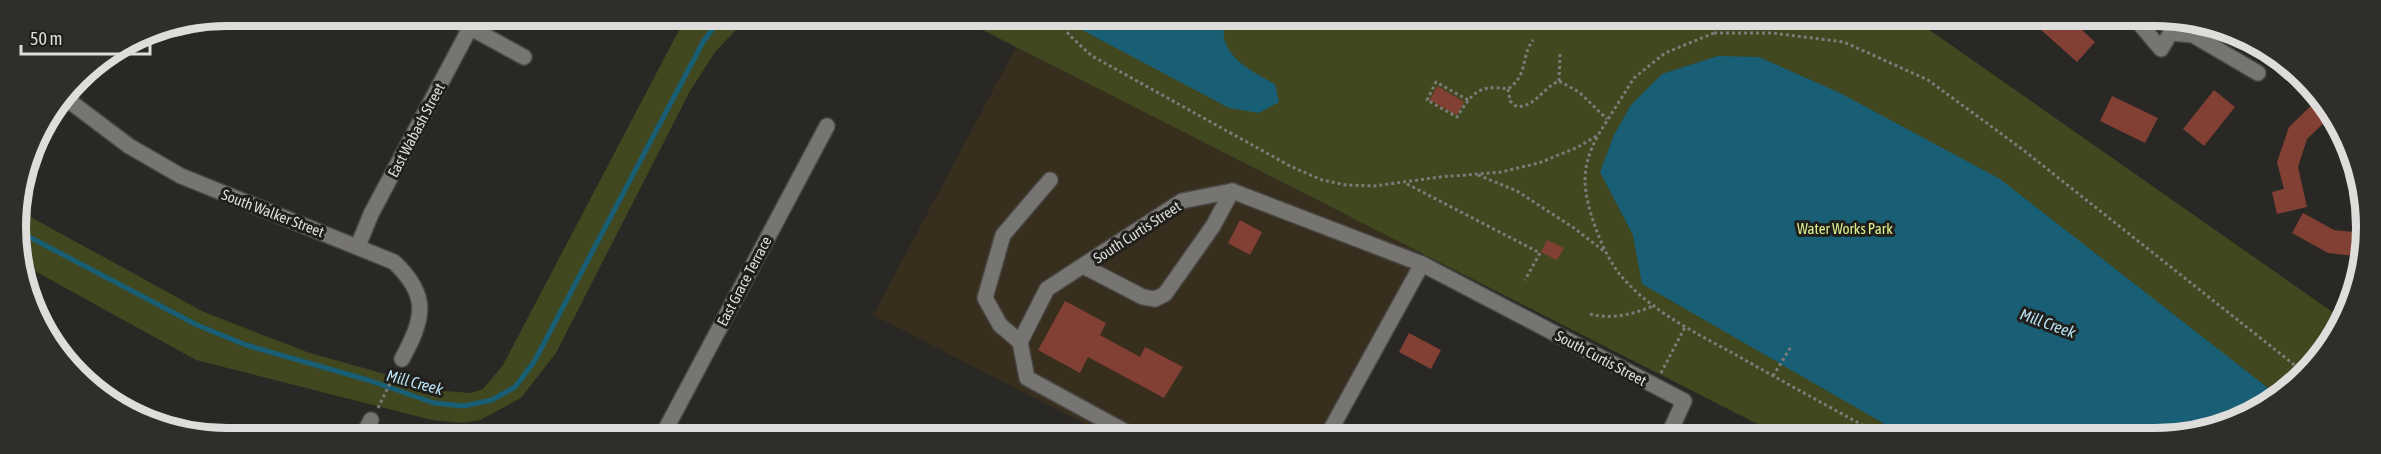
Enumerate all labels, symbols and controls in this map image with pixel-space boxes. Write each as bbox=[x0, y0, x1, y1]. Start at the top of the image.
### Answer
scale bar bbox=[21, 18, 150, 56]
text: 50 m bbox=[30, 28, 62, 49]
street label: East Wabash Street bbox=[384, 80, 448, 180]
street label: South Walker Street bbox=[219, 186, 327, 240]
street label: South Curtis Street bbox=[1090, 197, 1184, 267]
park label: Water Works Park bbox=[1797, 220, 1893, 237]
street label: East Grace Terrace bbox=[713, 233, 775, 329]
water label: Mill Creek bbox=[2018, 305, 2079, 342]
street label: South Curtis Street bbox=[1553, 327, 1649, 389]
water label: Mill Creek bbox=[385, 366, 446, 398]

